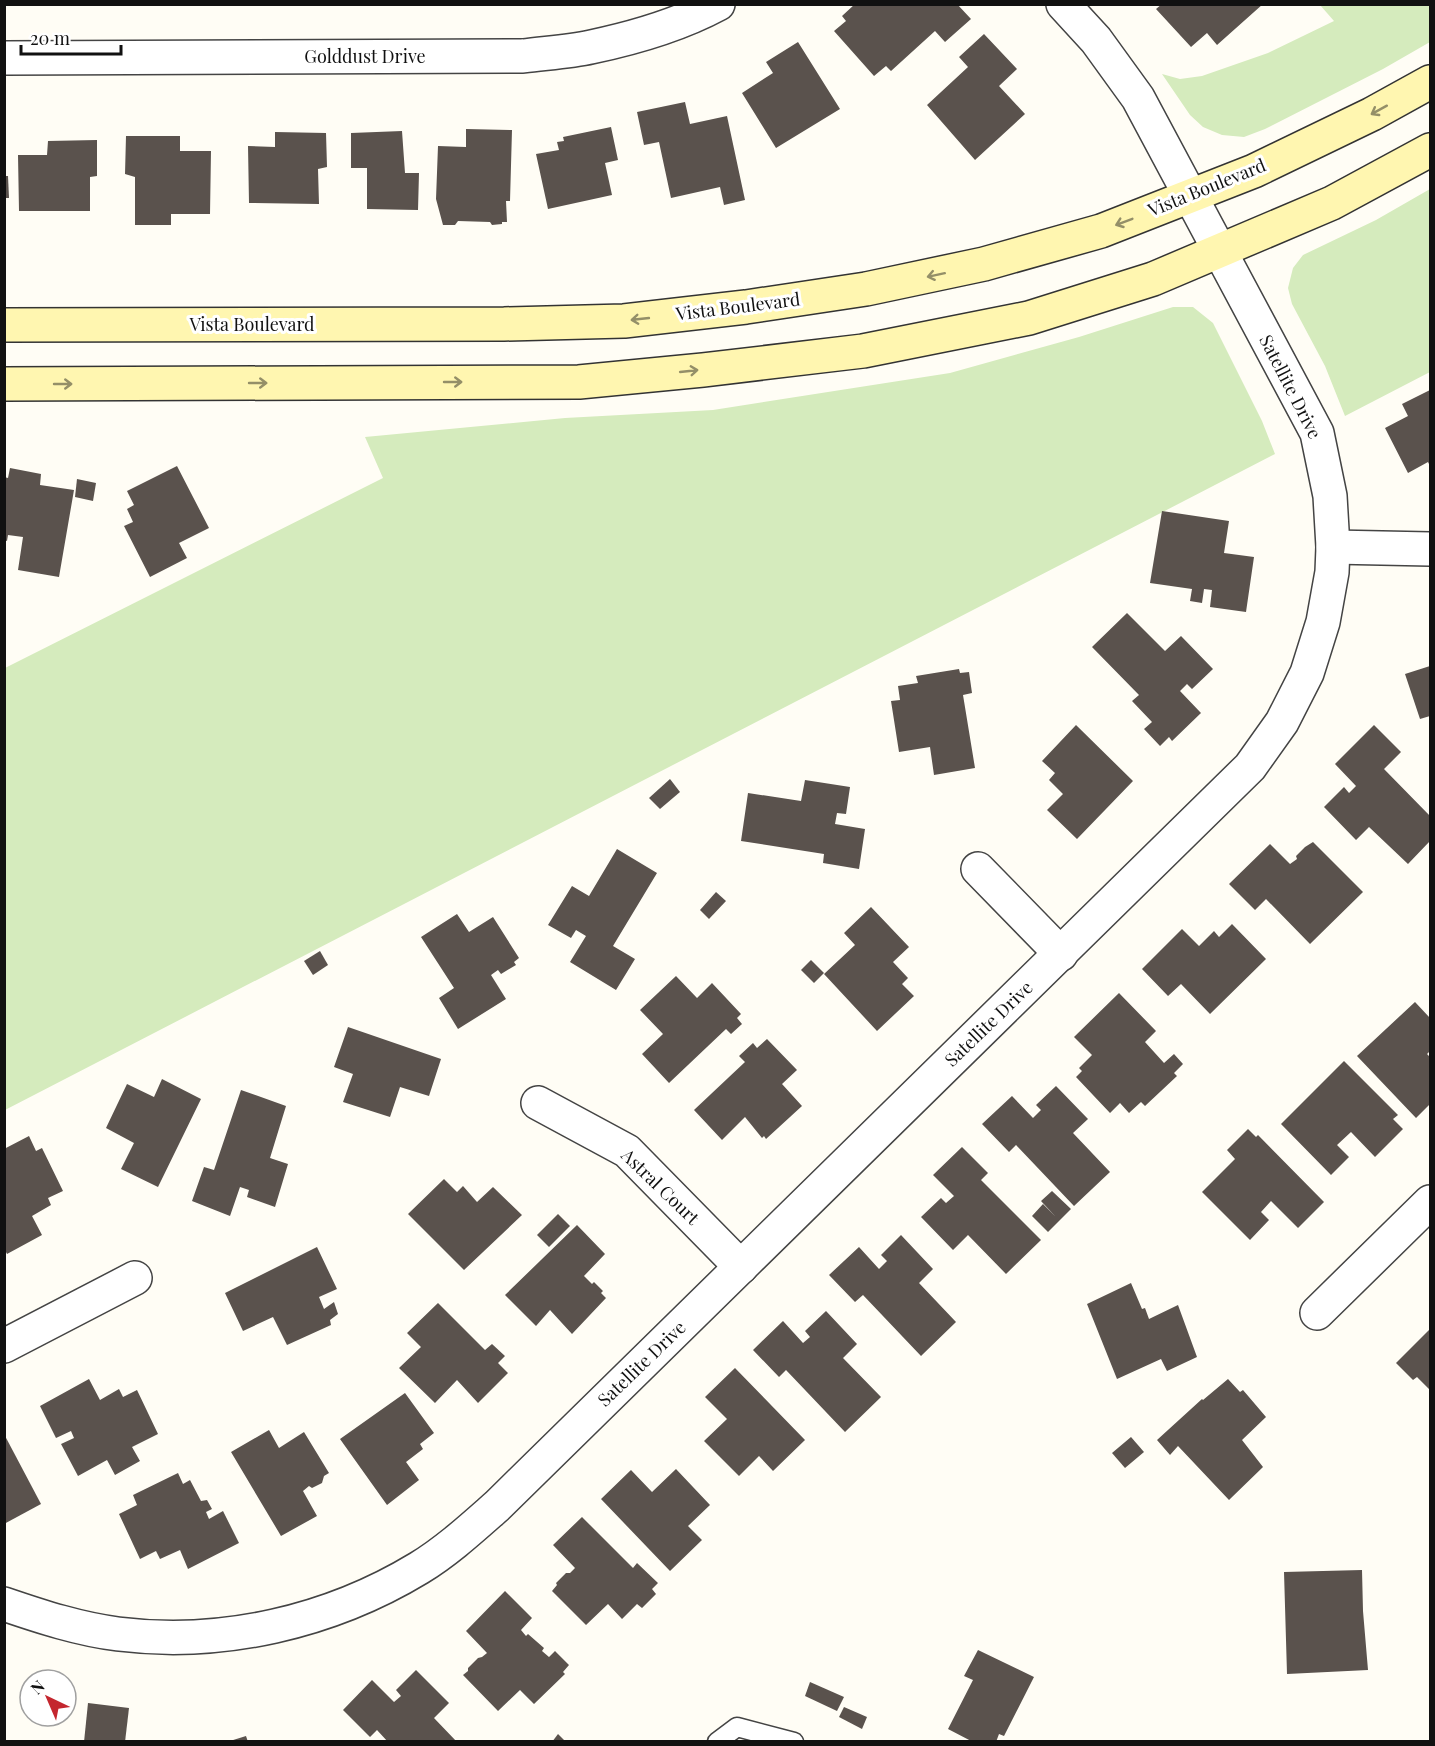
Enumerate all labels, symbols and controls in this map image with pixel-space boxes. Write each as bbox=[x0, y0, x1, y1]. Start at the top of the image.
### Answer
scale bar bbox=[21, 18, 122, 56]
text: 20 m bbox=[30, 26, 70, 50]
street label: Golddust Drive bbox=[304, 44, 426, 68]
one-way arrow bbox=[1371, 105, 1389, 116]
street label: Vista Boulevard bbox=[1143, 152, 1270, 222]
one-way arrow bbox=[1115, 217, 1133, 228]
one-way arrow bbox=[927, 269, 946, 281]
street label: Vista Boulevard bbox=[673, 286, 802, 326]
street label: Vista Boulevard bbox=[188, 312, 315, 336]
one-way arrow bbox=[630, 314, 650, 325]
street label: Satellite Drive bbox=[1254, 330, 1327, 443]
one-way arrow bbox=[679, 365, 699, 376]
one-way arrow bbox=[442, 376, 462, 388]
one-way arrow bbox=[247, 377, 267, 389]
one-way arrow bbox=[52, 378, 72, 390]
street label: Satellite Drive bbox=[939, 975, 1038, 1071]
street label: Astral Court bbox=[616, 1142, 705, 1230]
street label: Satellite Drive bbox=[592, 1315, 691, 1411]
north arrow bbox=[18, 1668, 78, 1728]
text: N bbox=[26, 1675, 49, 1698]

